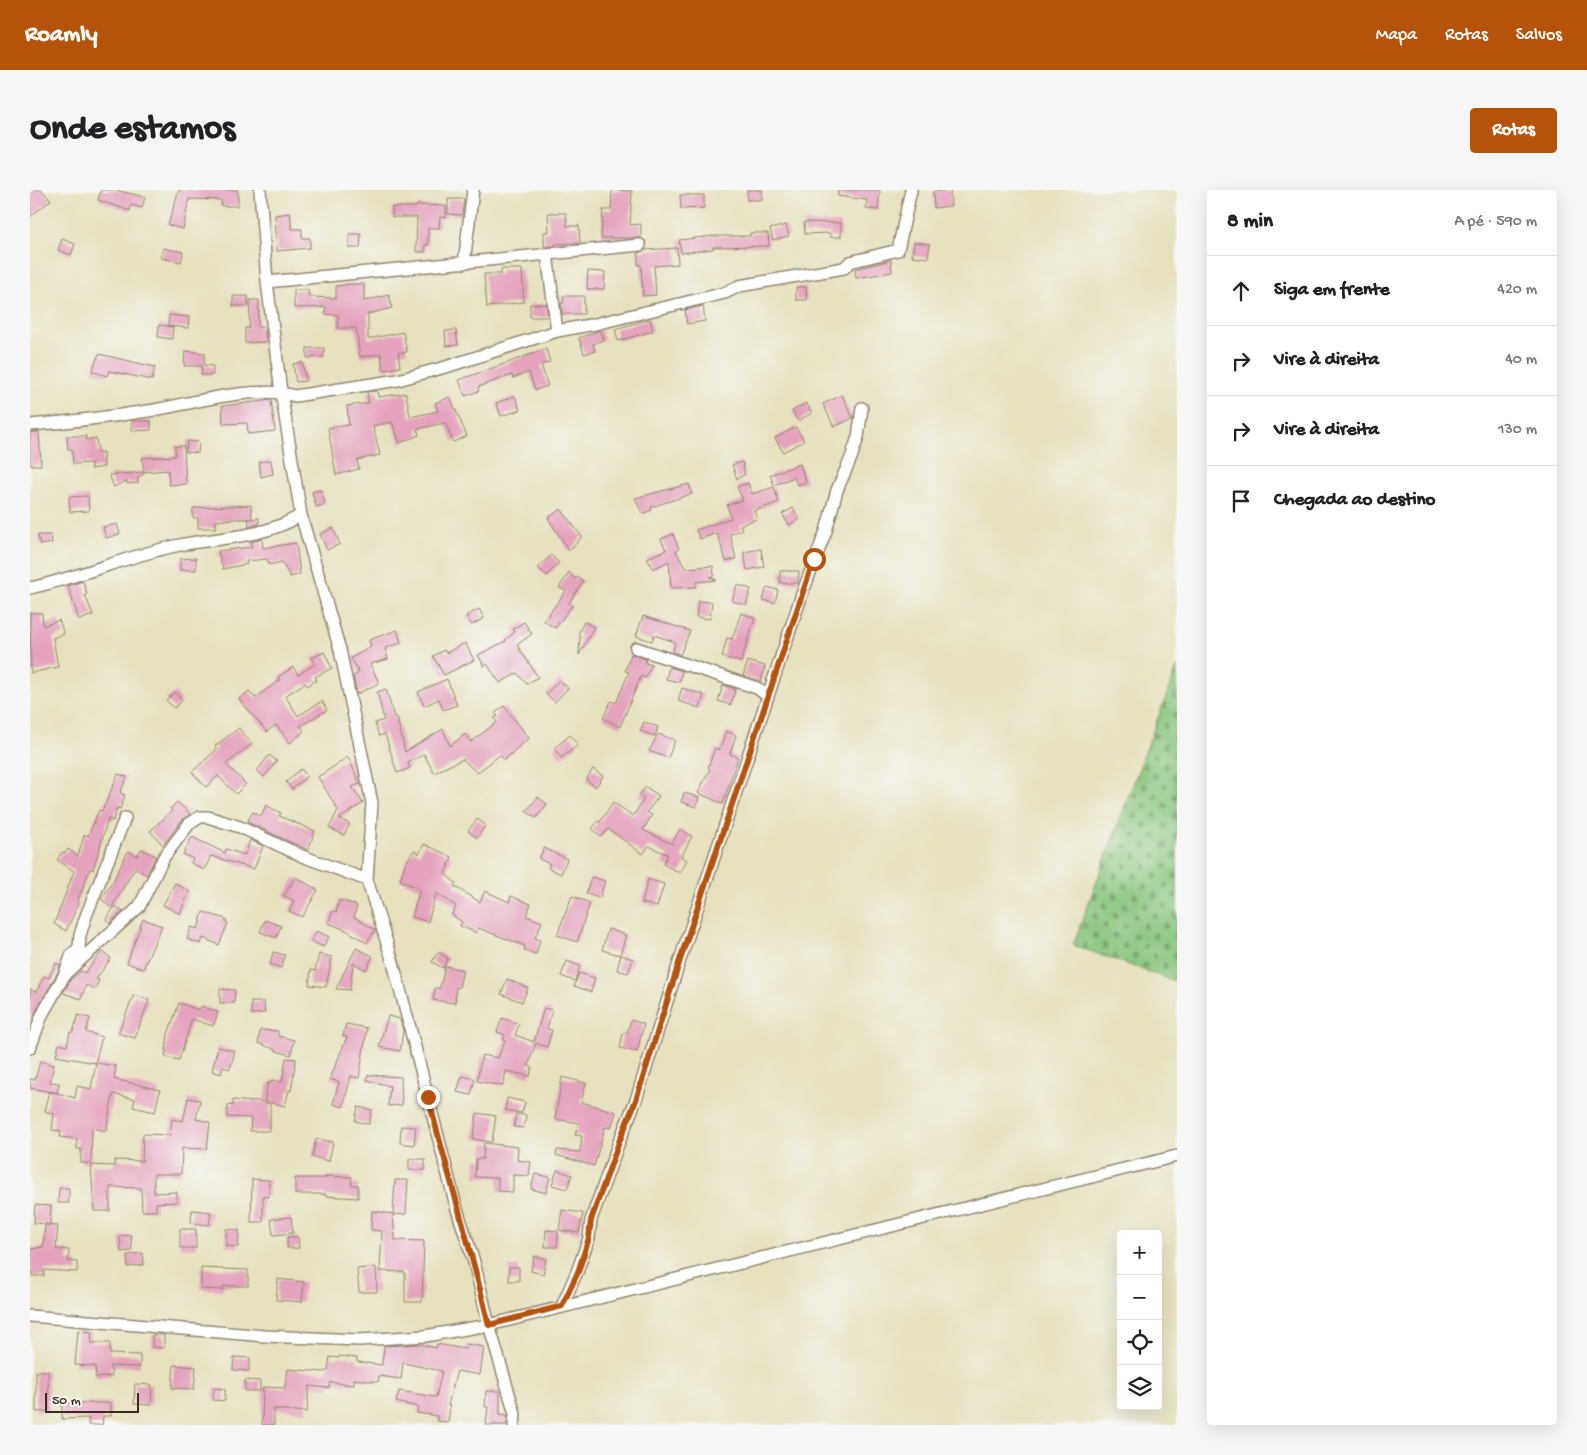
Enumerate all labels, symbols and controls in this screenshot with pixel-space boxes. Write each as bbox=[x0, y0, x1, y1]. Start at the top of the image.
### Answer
text: Roamly bbox=[25, 21, 98, 50]
text: Mapa bbox=[1376, 25, 1417, 46]
text: Rotas bbox=[1445, 25, 1488, 46]
text: Salvos bbox=[1516, 25, 1562, 46]
button: Rotas bbox=[1470, 108, 1557, 153]
text: Onde estamos bbox=[30, 110, 235, 151]
text: 8 min bbox=[1227, 210, 1273, 235]
text: A pé · 590 m bbox=[1454, 213, 1537, 232]
icon: ahead bbox=[1227, 277, 1255, 305]
text: Siga em frente bbox=[1274, 279, 1390, 302]
text: 420 m bbox=[1497, 281, 1537, 300]
icon: right bbox=[1227, 347, 1255, 375]
text: Vire à direita bbox=[1274, 349, 1379, 372]
text: 40 m bbox=[1505, 351, 1537, 370]
icon: right bbox=[1227, 417, 1255, 445]
text: Vire à direita bbox=[1274, 419, 1379, 442]
text: 130 m bbox=[1498, 421, 1537, 440]
icon: arrive bbox=[1227, 487, 1255, 515]
text: Chegada ao destino bbox=[1274, 489, 1435, 512]
route start bbox=[803, 548, 826, 571]
route end bbox=[417, 1086, 440, 1109]
map controls bbox=[1117, 1230, 1162, 1410]
button: + bbox=[1117, 1230, 1162, 1275]
button: − bbox=[1117, 1275, 1162, 1320]
button: locate bbox=[1117, 1320, 1162, 1365]
button: layers bbox=[1117, 1365, 1162, 1410]
scale bar bbox=[45, 1390, 139, 1413]
text: 50 m bbox=[52, 1393, 81, 1410]

